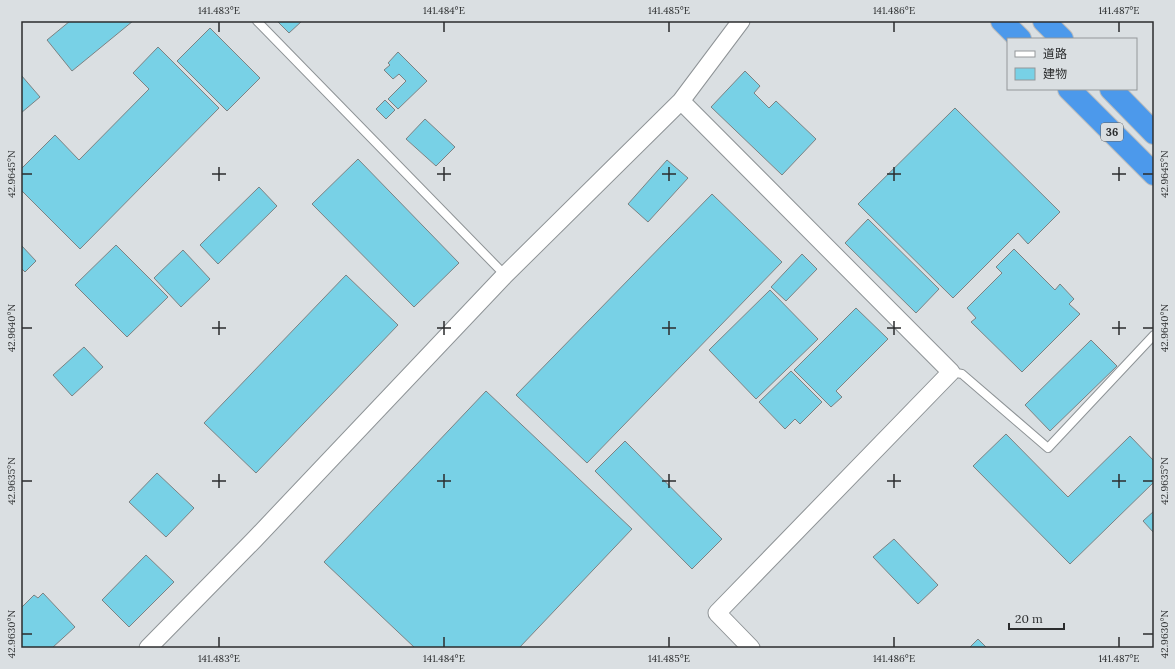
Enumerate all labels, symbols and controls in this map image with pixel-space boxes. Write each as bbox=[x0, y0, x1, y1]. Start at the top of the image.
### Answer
text: 141.483°E bbox=[198, 4, 240, 17]
text: 141.484°E bbox=[423, 4, 465, 17]
text: 141.485°E bbox=[648, 4, 690, 17]
text: 141.486°E bbox=[873, 4, 915, 17]
text: 141.487°E bbox=[1098, 4, 1140, 17]
legend bbox=[1007, 38, 1137, 90]
text: 道路 bbox=[1043, 46, 1067, 61]
text: 建物 bbox=[1043, 66, 1067, 81]
road number: 36 bbox=[1101, 123, 1123, 141]
text: 42.9645°N bbox=[5, 150, 18, 198]
text: 42.9645°N bbox=[1158, 150, 1171, 198]
text: 42.9640°N bbox=[5, 304, 18, 352]
text: 42.9640°N bbox=[1158, 304, 1171, 352]
text: 42.9635°N bbox=[5, 457, 18, 505]
text: 42.9635°N bbox=[1158, 457, 1171, 505]
scale bar bbox=[1009, 605, 1064, 631]
text: 42.9630°N bbox=[5, 609, 18, 658]
text: 42.9630°N bbox=[1158, 609, 1171, 658]
text: 20 m bbox=[1015, 611, 1043, 626]
text: 141.483°E bbox=[198, 652, 240, 665]
text: 141.484°E bbox=[423, 652, 465, 665]
text: 141.485°E bbox=[648, 652, 690, 665]
text: 141.486°E bbox=[873, 652, 915, 665]
text: 141.487°E bbox=[1098, 652, 1140, 665]

